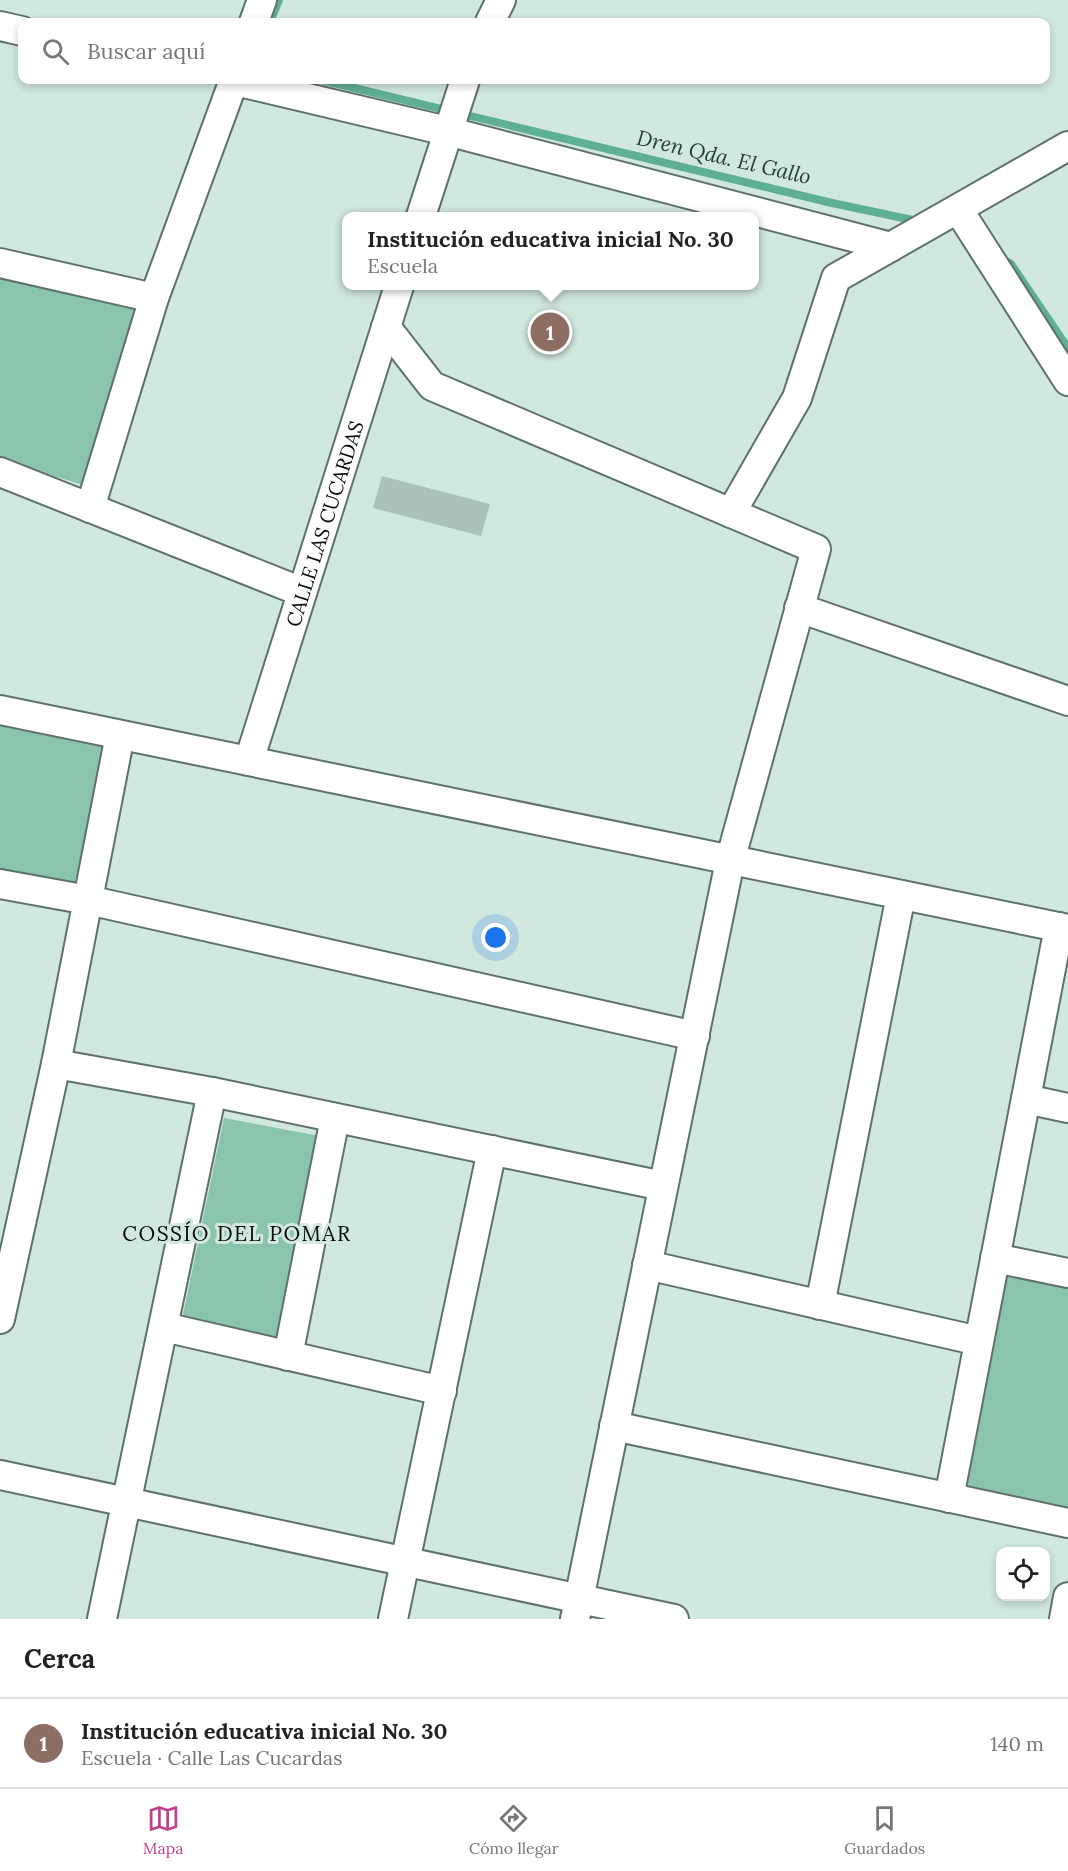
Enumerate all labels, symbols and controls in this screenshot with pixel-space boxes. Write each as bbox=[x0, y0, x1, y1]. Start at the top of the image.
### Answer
search box bbox=[18, 18, 1050, 84]
icon: search bbox=[39, 35, 72, 68]
text: Buscar aquí bbox=[87, 37, 205, 65]
water label: Dren Qda. El Gallo bbox=[634, 124, 814, 190]
popup bbox=[342, 212, 759, 290]
text: Institución educativa inicial No. 30 bbox=[367, 225, 734, 253]
text: Escuela bbox=[367, 253, 438, 278]
pin: 1 bbox=[530, 310, 570, 354]
street label: CALLE LAS CUCARDAS bbox=[280, 418, 368, 630]
your location bbox=[481, 923, 510, 952]
district label: COSSÍO DEL POMAR bbox=[122, 1220, 352, 1247]
map controls bbox=[996, 1547, 1050, 1601]
button: locate bbox=[996, 1547, 1050, 1601]
text: Cerca bbox=[24, 1642, 95, 1675]
text: Institución educativa inicial No. 30 bbox=[81, 1717, 448, 1745]
text: 1 bbox=[39, 1731, 48, 1756]
text: 140 m bbox=[990, 1731, 1044, 1756]
text: Escuela · Calle Las Cucardas bbox=[81, 1745, 342, 1770]
tab: Mapa bbox=[143, 1802, 184, 1858]
tab: Cómo llegar bbox=[469, 1802, 559, 1858]
tab: Guardados bbox=[844, 1802, 925, 1858]

